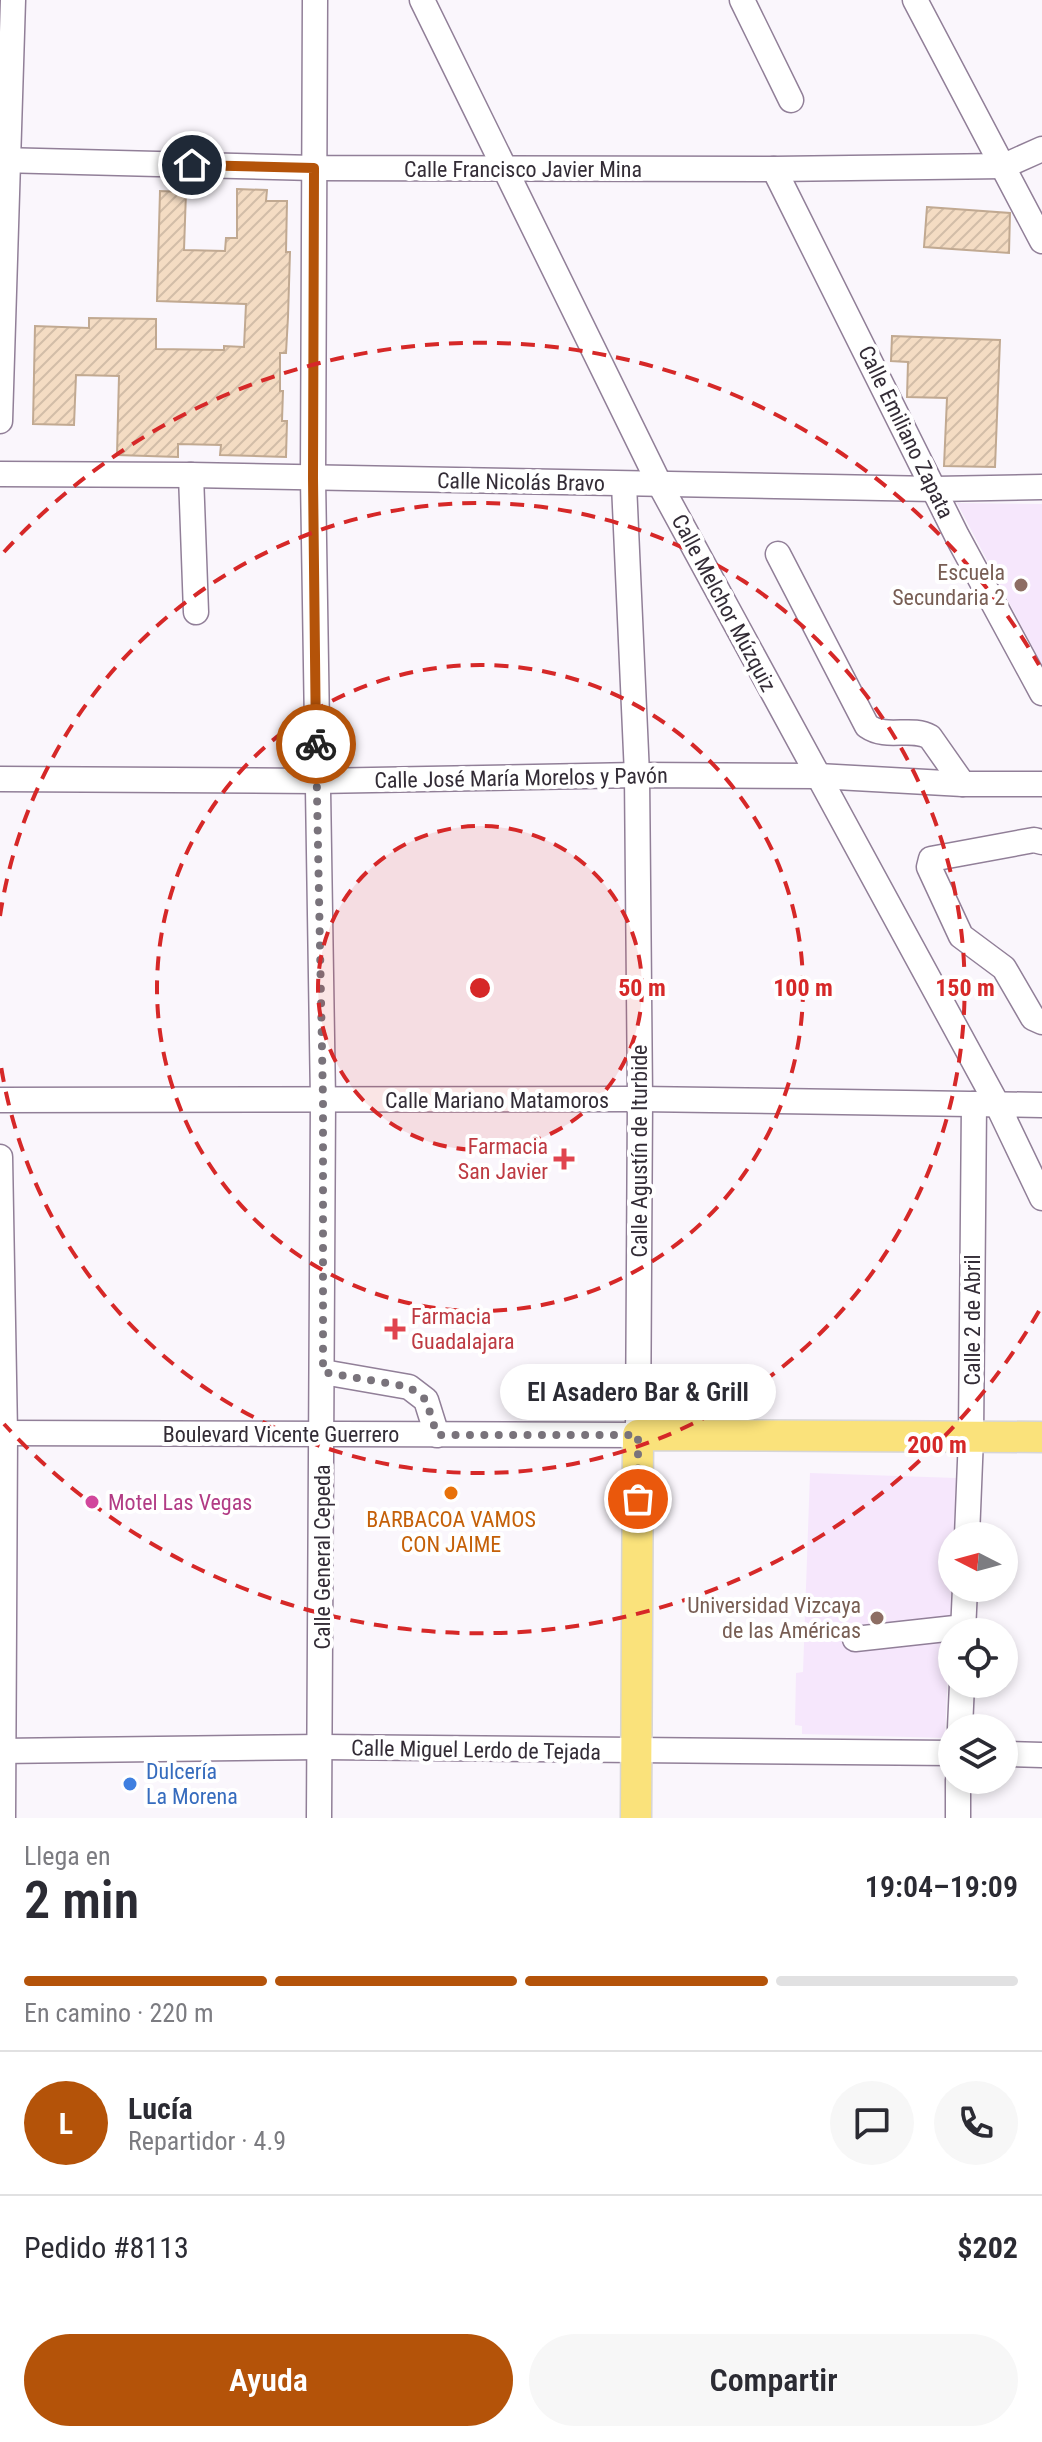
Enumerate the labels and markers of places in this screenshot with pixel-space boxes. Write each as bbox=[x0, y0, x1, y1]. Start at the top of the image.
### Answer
pin bbox=[158, 131, 226, 199]
place label: Escuela Secundaria 2 bbox=[892, 560, 1005, 610]
marker: Escuela Secundaria 2 bbox=[1012, 576, 1030, 594]
centre of rings bbox=[466, 974, 494, 1002]
place label: Farmacia San Javier bbox=[458, 1134, 548, 1184]
marker: Farmacia San Javier bbox=[555, 1150, 573, 1168]
place label: Farmacia Guadalajara bbox=[411, 1304, 515, 1354]
marker: Farmacia Guadalajara bbox=[386, 1320, 404, 1338]
callout: El Asadero Bar & Grill bbox=[500, 1363, 776, 1419]
pin bbox=[604, 1465, 672, 1533]
marker: BARBACOA VAMOS CON JAIME bbox=[442, 1484, 460, 1502]
place label: Motel Las Vegas bbox=[108, 1490, 252, 1515]
marker: Motel Las Vegas bbox=[83, 1493, 101, 1511]
place label: BARBACOA VAMOS CON JAIME bbox=[366, 1507, 536, 1557]
place label: Universidad Vizcaya de las Américas bbox=[687, 1593, 861, 1643]
marker: Universidad Vizcaya de las Américas bbox=[868, 1609, 886, 1627]
place label: Dulcería La Morena bbox=[146, 1759, 238, 1809]
marker: Dulcería La Morena bbox=[121, 1775, 139, 1793]

